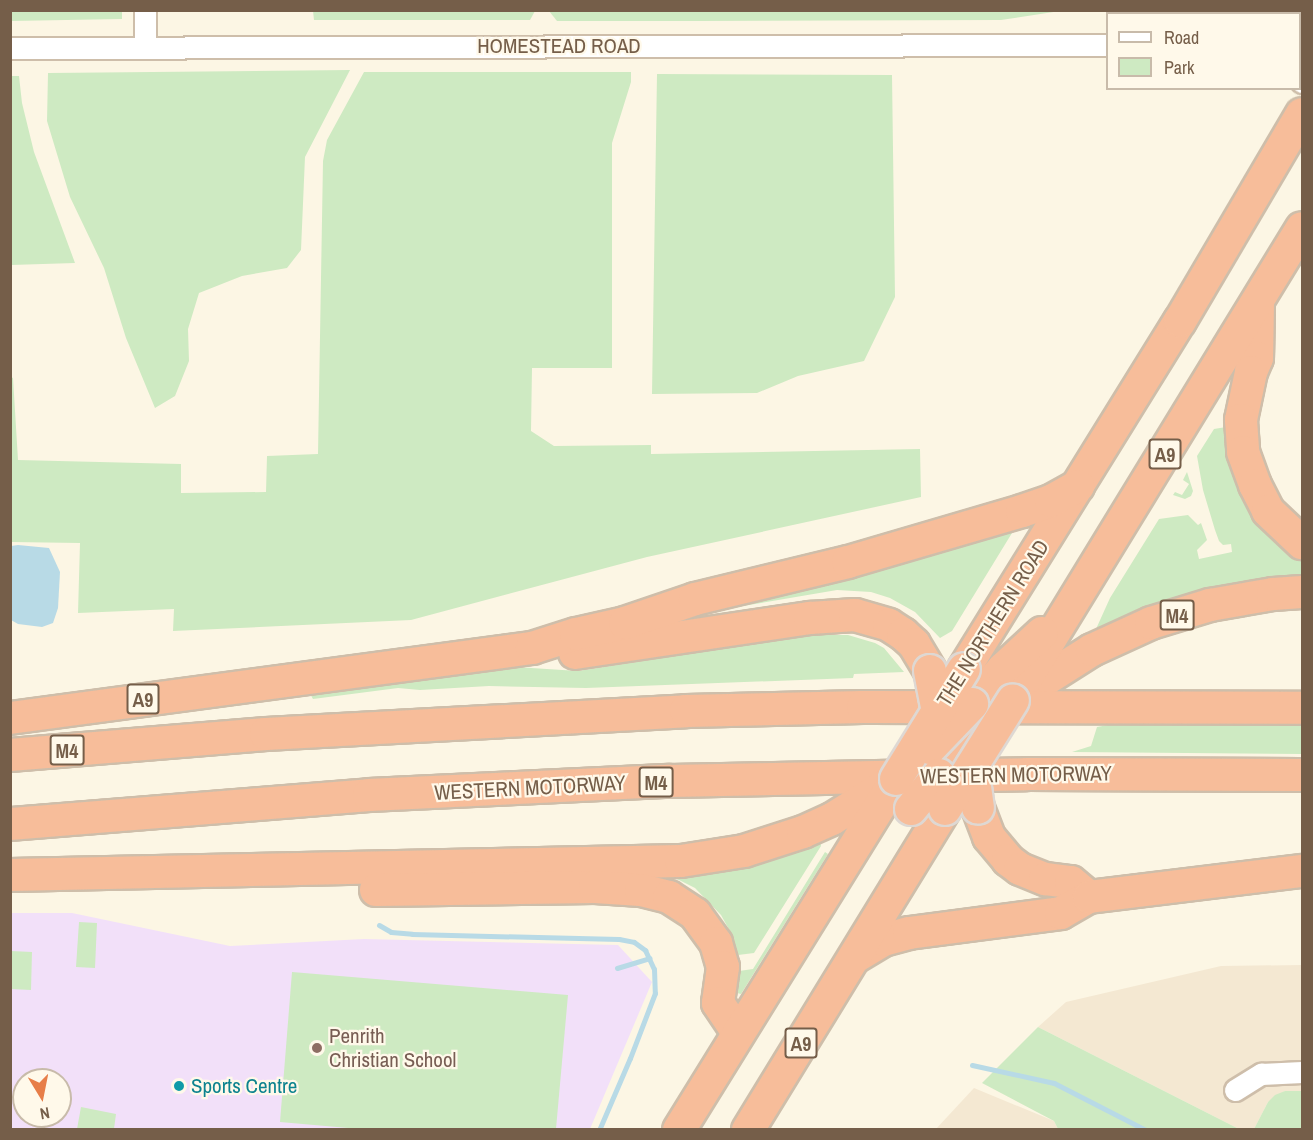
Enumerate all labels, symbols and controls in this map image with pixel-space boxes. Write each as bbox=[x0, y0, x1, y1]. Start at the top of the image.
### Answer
legend bbox=[1106, 12, 1301, 90]
text: Road bbox=[1164, 25, 1199, 50]
street label: HOMESTEAD ROAD bbox=[477, 33, 641, 59]
text: Park bbox=[1164, 55, 1194, 80]
road number: A9 bbox=[1148, 437, 1182, 471]
street label: THE NORTHERN ROAD bbox=[932, 535, 1054, 711]
road number: M4 bbox=[1159, 598, 1195, 632]
road number: A9 bbox=[126, 682, 160, 716]
road number: M4 bbox=[49, 733, 85, 767]
street label: WESTERN MOTORWAY bbox=[920, 761, 1112, 789]
road number: M4 bbox=[638, 765, 674, 799]
street label: WESTERN MOTORWAY bbox=[434, 770, 626, 806]
place label: Penrith Christian School bbox=[329, 1023, 456, 1073]
road number: A9 bbox=[784, 1026, 818, 1060]
marker: Penrith Christian School bbox=[310, 1041, 324, 1055]
north arrow bbox=[12, 1068, 72, 1128]
place label: Sports Centre bbox=[191, 1073, 297, 1099]
marker: Sports Centre bbox=[172, 1079, 186, 1093]
text: N bbox=[38, 1102, 51, 1125]

